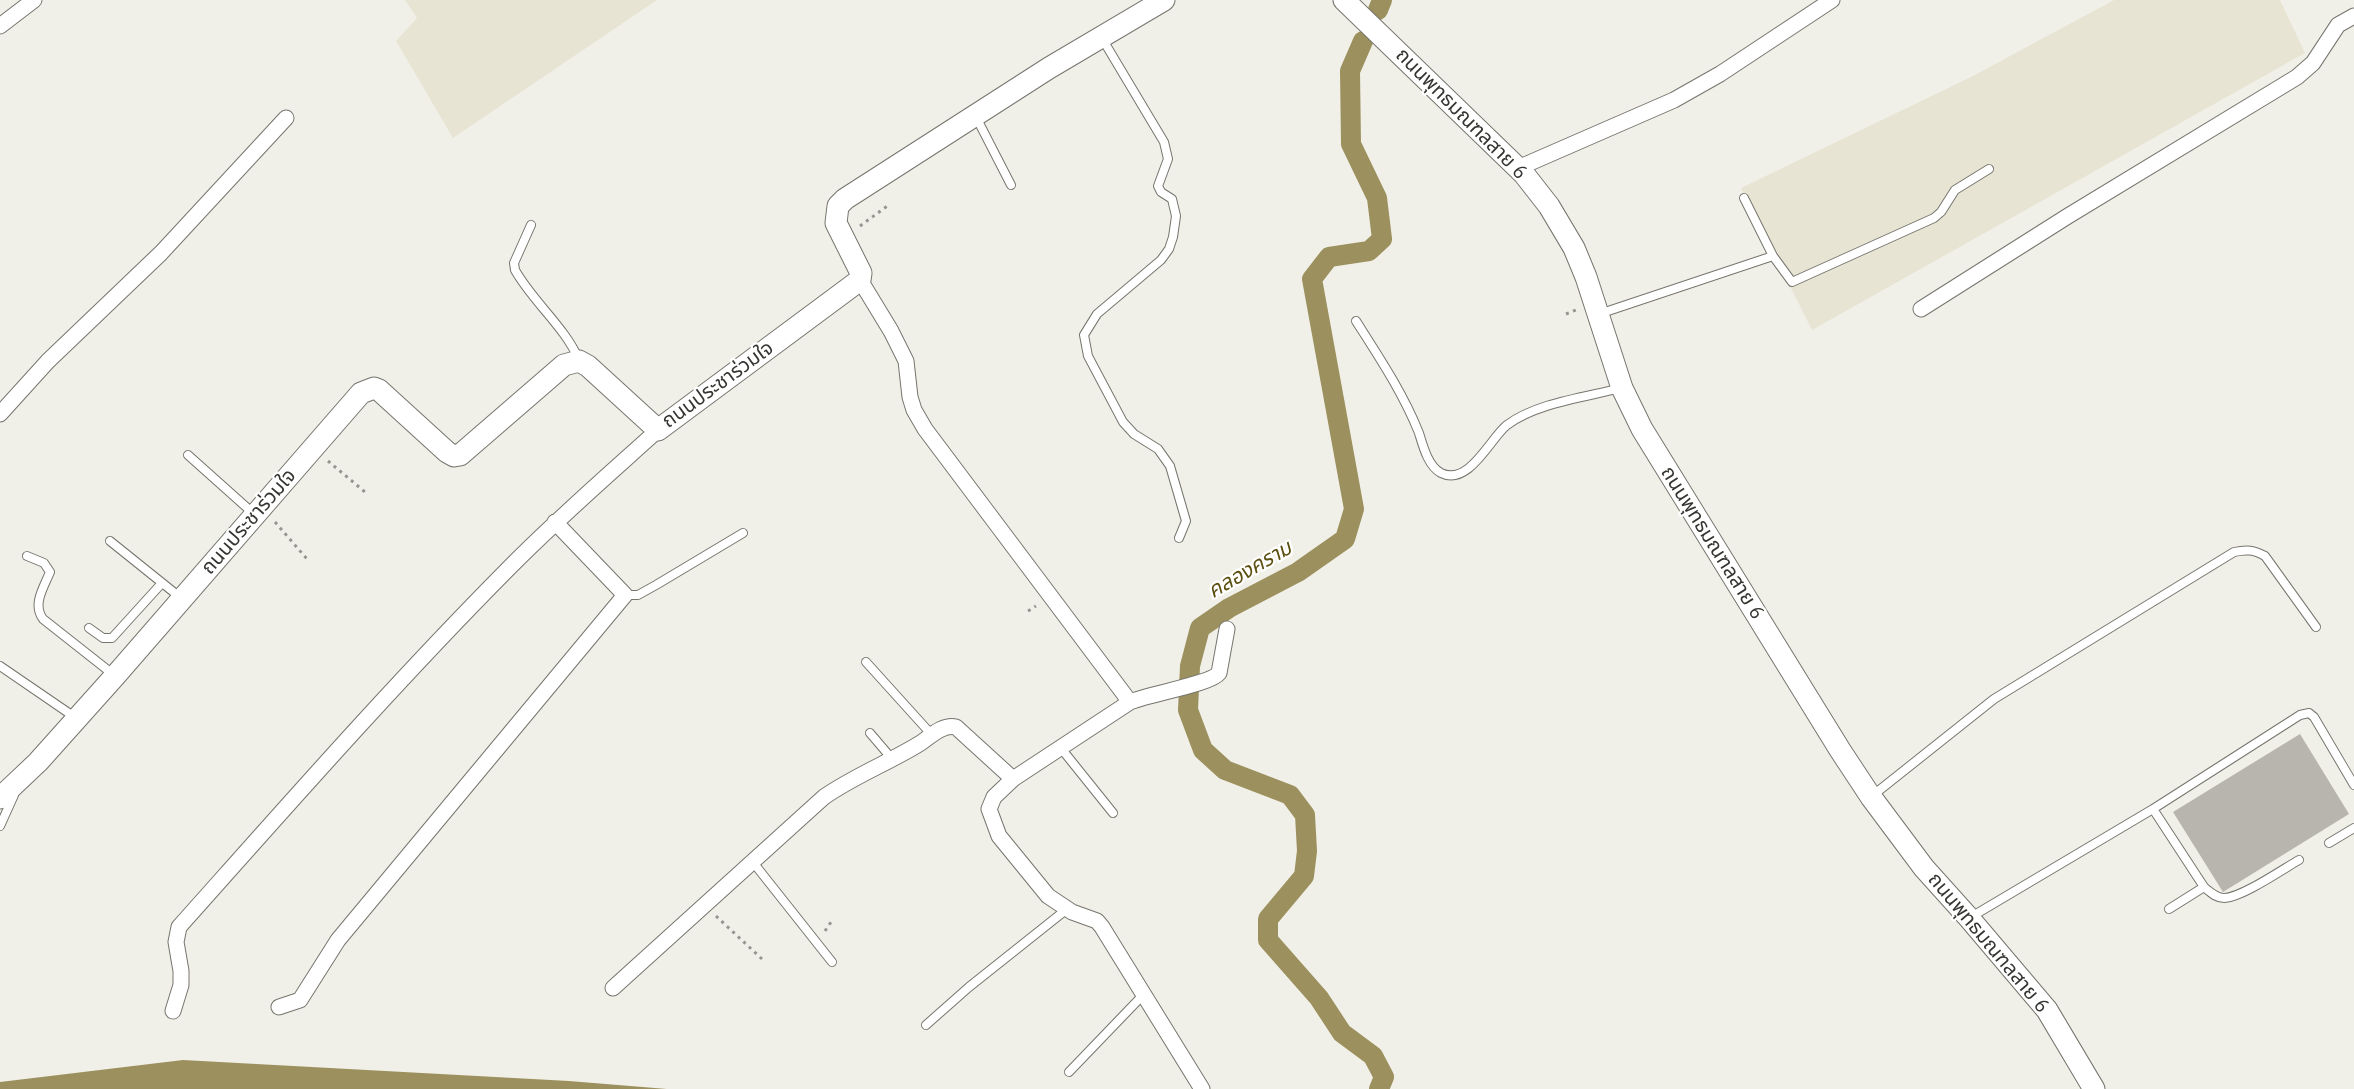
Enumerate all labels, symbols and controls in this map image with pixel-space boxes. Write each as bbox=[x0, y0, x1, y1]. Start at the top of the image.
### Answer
street label: ถนนพุทธมณฑลสาย 6 bbox=[1390, 43, 1532, 185]
street label: ถนนประชาร่วมใจ bbox=[658, 336, 778, 434]
street label: ถนนพุทธมณฑลสาย 6 bbox=[1655, 462, 1769, 624]
street label: ถนนประชาร่วมใจ bbox=[197, 464, 301, 580]
water label: คลองคราม bbox=[1204, 536, 1296, 604]
street label: ถนนพุทธมณฑลสาย 6 bbox=[1922, 868, 2054, 1018]

